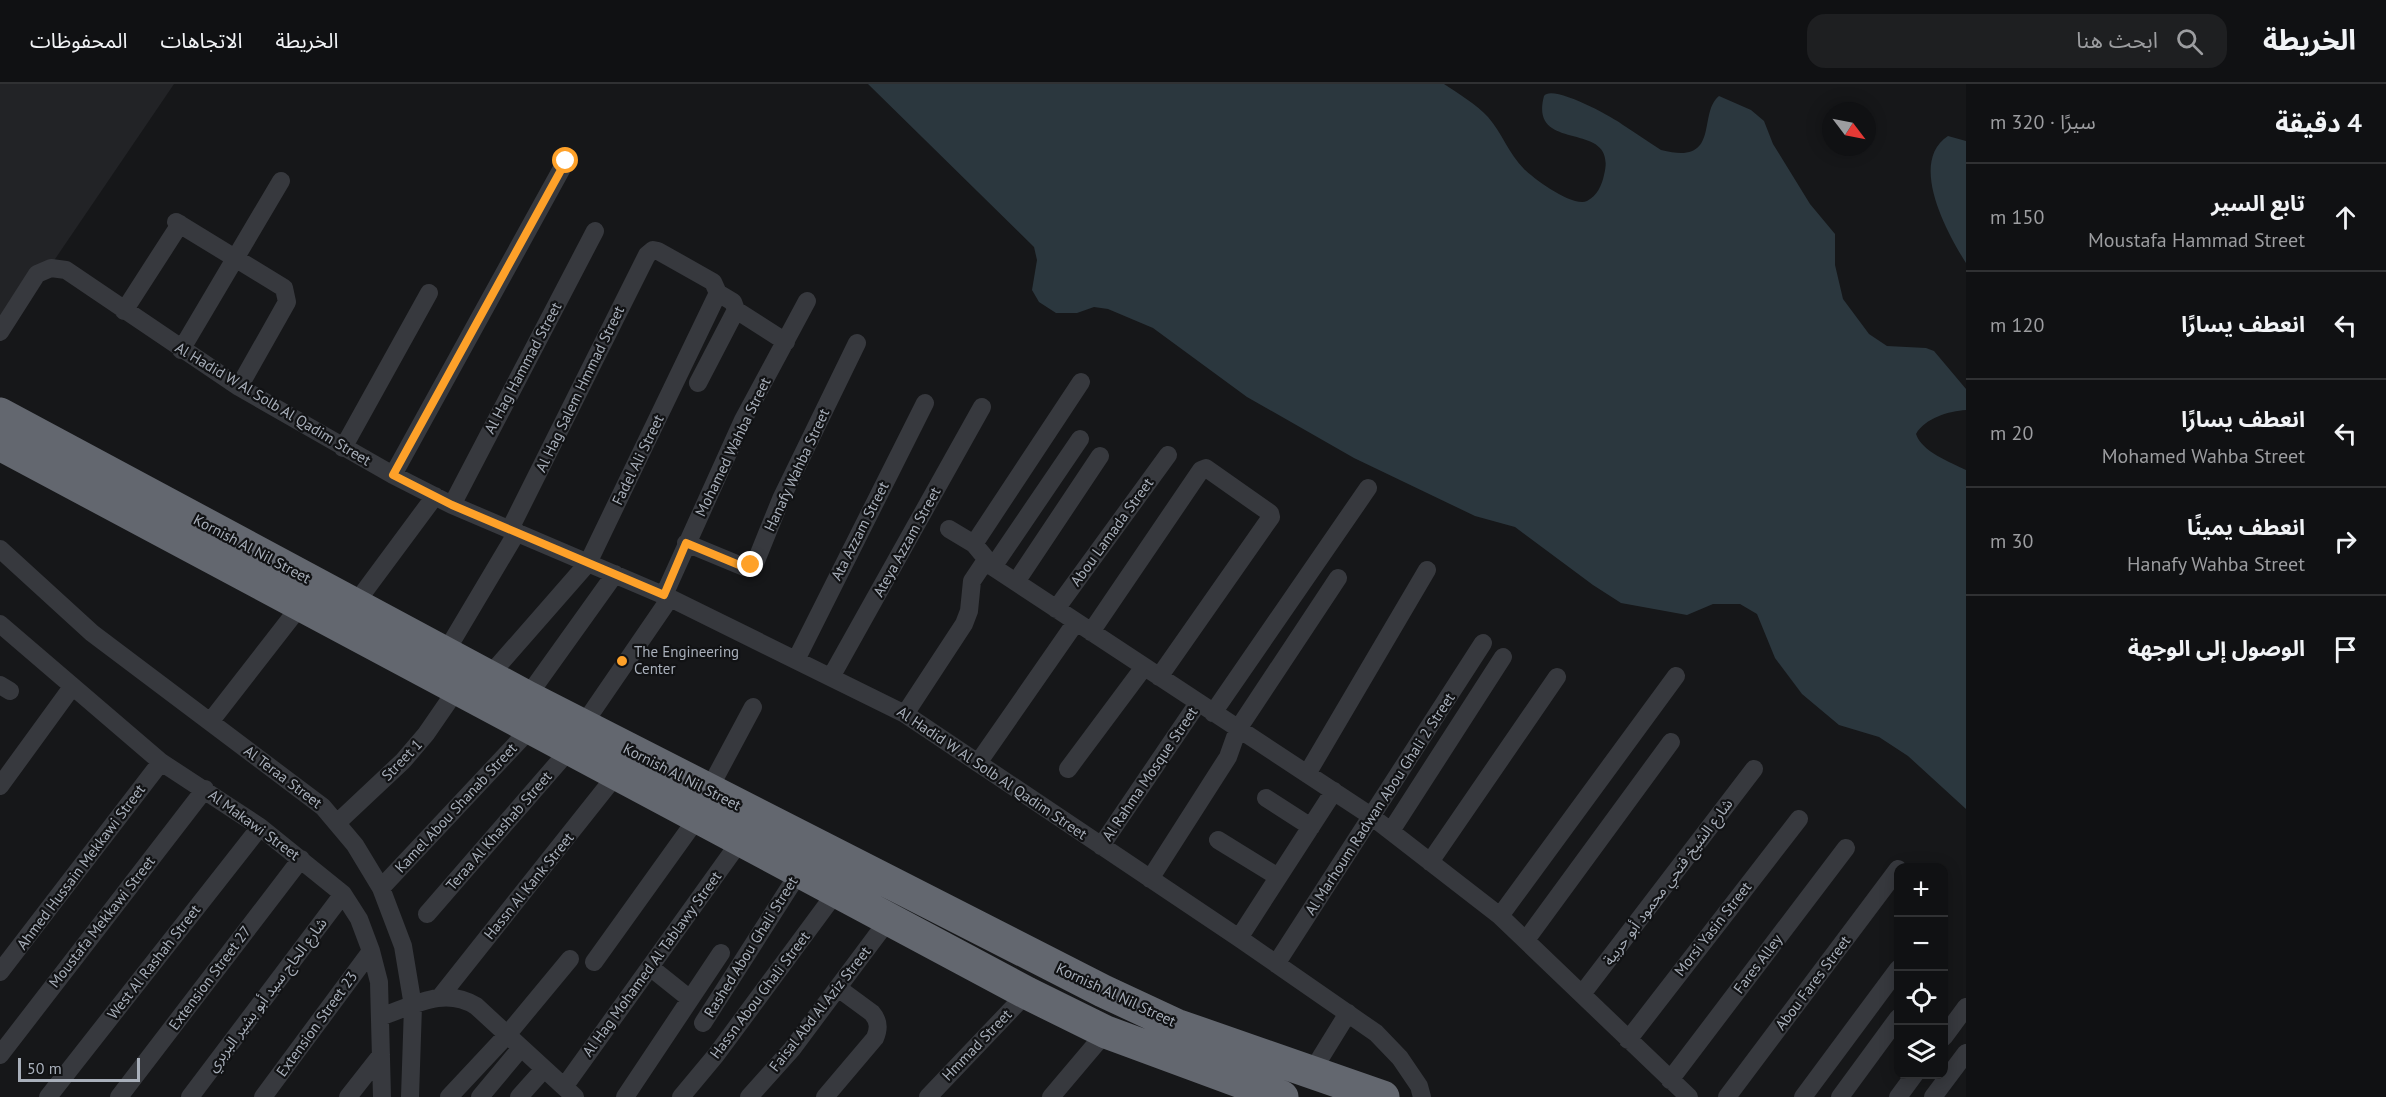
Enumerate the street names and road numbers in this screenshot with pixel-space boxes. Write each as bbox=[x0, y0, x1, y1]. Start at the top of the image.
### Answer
street label: Al Hag Hammad Street bbox=[480, 299, 565, 437]
street label: Al Hag Salem Hmmad Street bbox=[531, 303, 628, 475]
street label: Al Hadid W Al Solb Al Qadim Street bbox=[172, 338, 374, 470]
street label: Mohamed Wahba Street bbox=[691, 374, 775, 519]
street label: Hanafy Wahba Street bbox=[760, 405, 833, 534]
street label: Fadel Ali Street bbox=[607, 411, 668, 508]
street label: Abou Lamada Street bbox=[1066, 474, 1157, 590]
street label: Ata Azzam Street bbox=[826, 478, 893, 583]
street label: Ateya Azzam Street bbox=[869, 484, 945, 600]
street label: Kornish Al Nil Street bbox=[190, 510, 314, 587]
street label: Al Marhoum Radwan Abou Ghali 2 Street bbox=[1300, 689, 1459, 918]
street label: Al Hadid W Al Solb Al Qadim Street bbox=[894, 702, 1091, 843]
street label: Al Rahma Mosque Street bbox=[1098, 703, 1202, 844]
street label: Street 1 bbox=[377, 735, 426, 784]
street label: Kamel Abou Shanab Street bbox=[391, 739, 521, 877]
street label: Kornish Al Nil Street bbox=[620, 739, 744, 814]
street label: Al Teraa Street bbox=[240, 741, 326, 812]
street label: Teraa Al Khashab Street bbox=[442, 767, 556, 894]
street label: Ahmed Hussain Mekkawi Street bbox=[12, 780, 149, 953]
street label: Al Makawi Street bbox=[205, 785, 304, 864]
street label: شارع الشيخ فتحي محمود أبو حربية bbox=[1599, 794, 1739, 971]
street label: Hassn Al Kank Street bbox=[480, 828, 578, 943]
street label: Moustafa Mekkawi Street bbox=[44, 852, 159, 991]
street label: Al Hag Mohamed Al Tablawy Street bbox=[578, 867, 725, 1060]
street label: Rashed Abou Ghali Street bbox=[699, 873, 802, 1021]
street label: Morsi Yasin Street bbox=[1670, 878, 1755, 980]
street label: West Al Rashah Street bbox=[103, 901, 204, 1023]
street label: شارع الحاج سيد أبو بشير البربري bbox=[202, 914, 333, 1077]
street label: Extension Street 27 bbox=[164, 922, 255, 1034]
street label: Hassn Abou Ghali Street bbox=[706, 927, 814, 1062]
street label: Fares Alley bbox=[1729, 930, 1786, 997]
street label: Abou Fares Street bbox=[1771, 932, 1854, 1034]
street label: Faisal Abd Al Aziz Street bbox=[765, 942, 874, 1075]
street label: Kornish Al Nil Street bbox=[1053, 959, 1179, 1031]
street label: Extension Street 23 bbox=[272, 967, 361, 1080]
street label: Hmmad Street bbox=[938, 1005, 1016, 1084]

